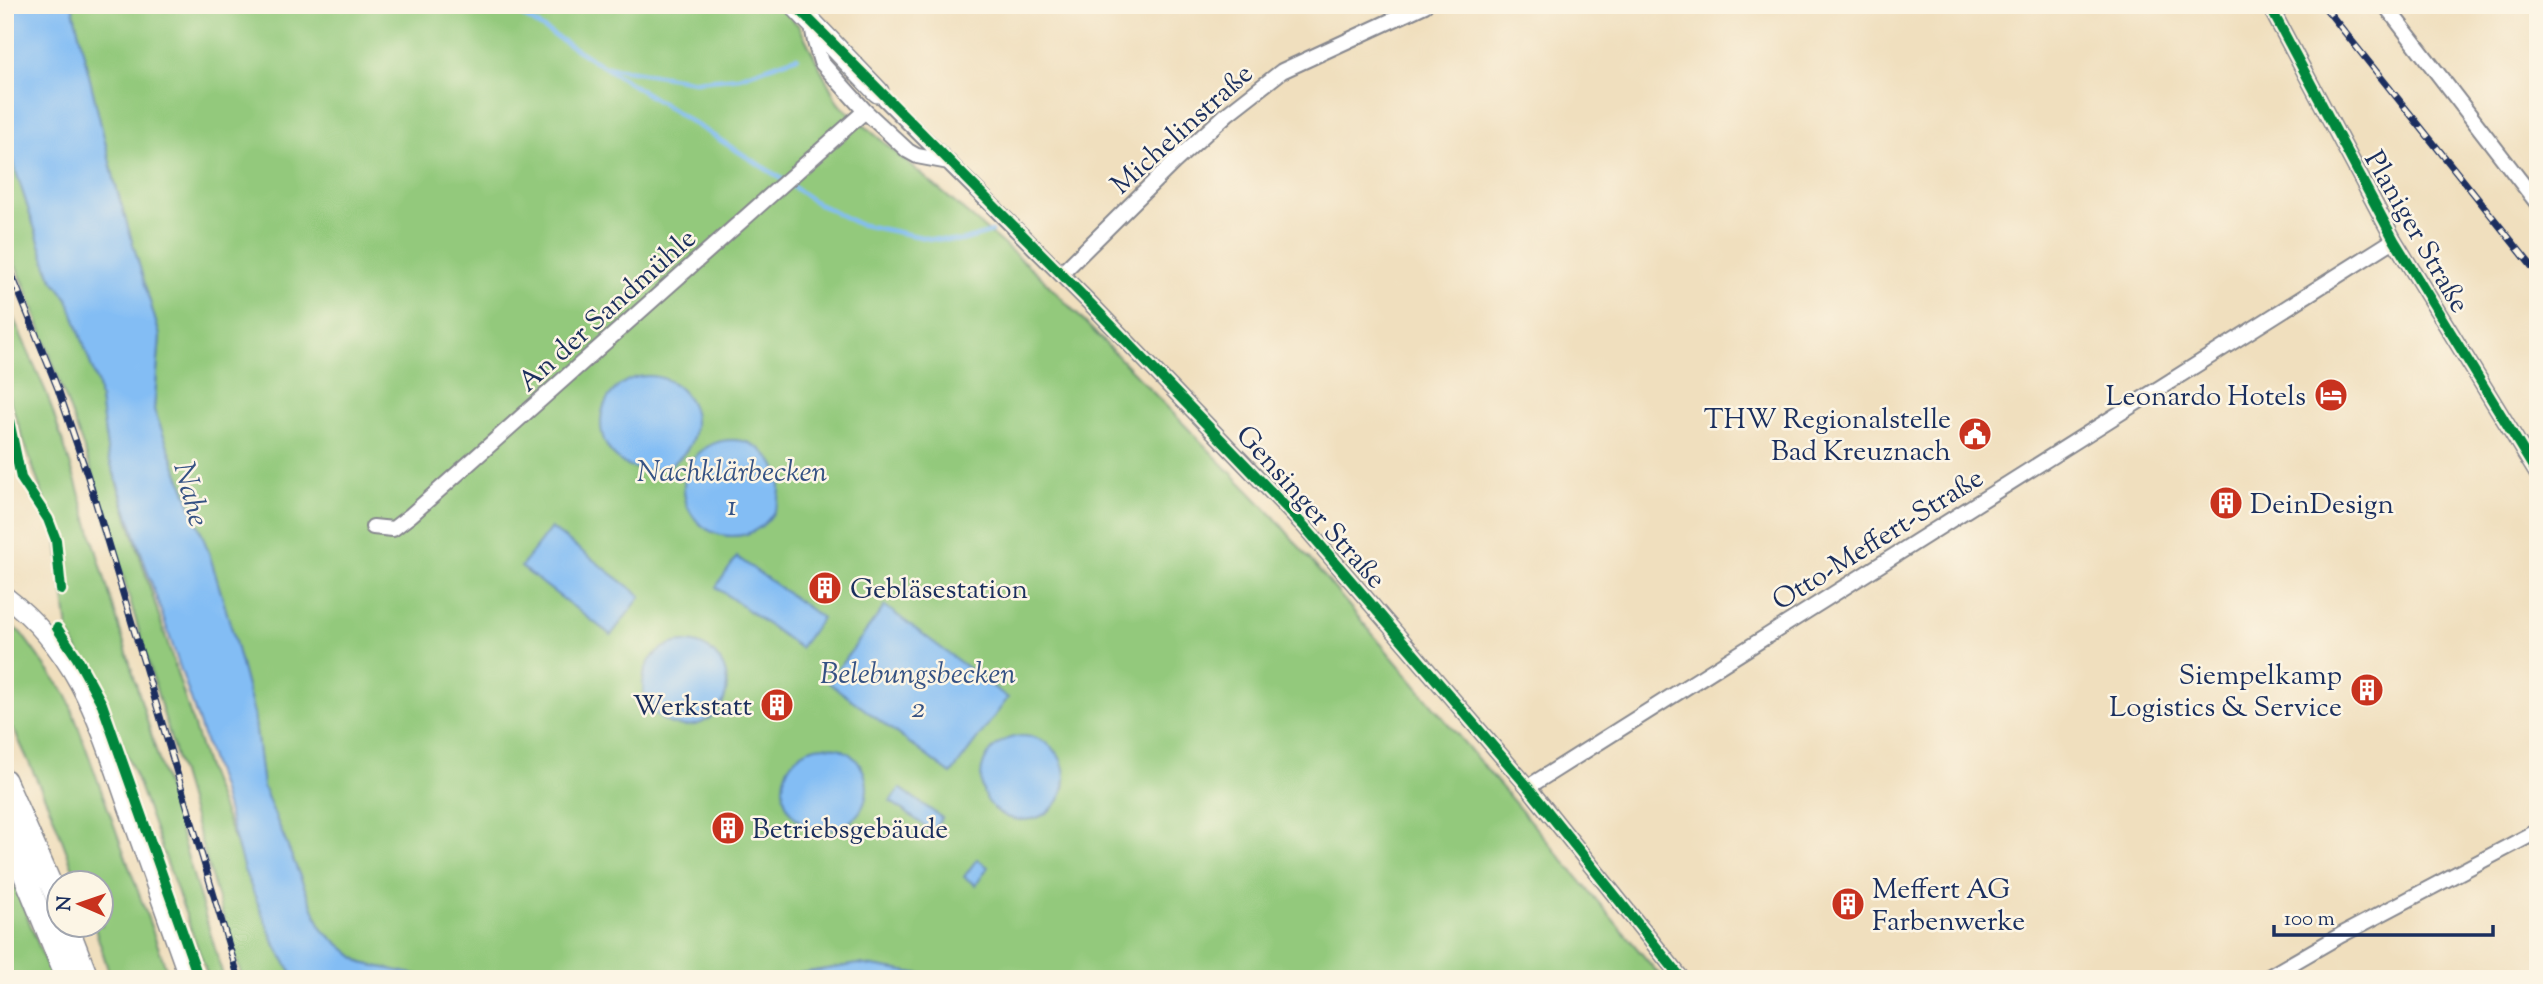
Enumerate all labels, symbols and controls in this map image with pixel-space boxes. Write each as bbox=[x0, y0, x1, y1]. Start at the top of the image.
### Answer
street label: Michelinstraße bbox=[1103, 55, 1263, 205]
street label: Planiger Straße bbox=[2353, 144, 2478, 321]
street label: An der Sandmühle bbox=[510, 220, 706, 402]
hotel icon: Leonardo Hotels bbox=[2312, 376, 2350, 414]
place label: Leonardo Hotels bbox=[2106, 378, 2306, 418]
place label: THW Regionalstelle Bad Kreuznach bbox=[1704, 401, 1951, 473]
public building icon: THW Regionalstelle Bad Kreuznach bbox=[1956, 415, 1994, 453]
street label: Gensinger Straße bbox=[1225, 417, 1394, 599]
water label: Nachklärbecken 1 bbox=[637, 452, 827, 529]
water label: Nahe bbox=[160, 458, 219, 531]
street label: Otto-Meffert-Straße bbox=[1765, 459, 1992, 622]
building icon: DeinDesign bbox=[2207, 484, 2245, 522]
place label: DeinDesign bbox=[2250, 486, 2394, 526]
building icon: Gebläsestation bbox=[806, 569, 844, 607]
place label: Gebläsestation bbox=[850, 571, 1028, 611]
water label: Belebungsbecken 2 bbox=[820, 654, 1016, 731]
place label: Siempelkamp Logistics & Service bbox=[2109, 657, 2342, 729]
building icon: Siempelkamp Logistics & Service bbox=[2348, 671, 2386, 709]
building icon: Werkstatt bbox=[758, 686, 796, 724]
place label: Werkstatt bbox=[633, 688, 752, 728]
building icon: Betriebsgebäude bbox=[709, 809, 747, 847]
place label: Betriebsgebäude bbox=[752, 811, 948, 851]
north arrow bbox=[46, 869, 116, 939]
place label: Meffert AG Farbenwerke bbox=[1872, 871, 2025, 943]
building icon: Meffert AG Farbenwerke bbox=[1829, 885, 1867, 923]
scale bar bbox=[2274, 893, 2492, 937]
text: N bbox=[52, 895, 79, 912]
text: 100 m bbox=[2284, 905, 2335, 935]

